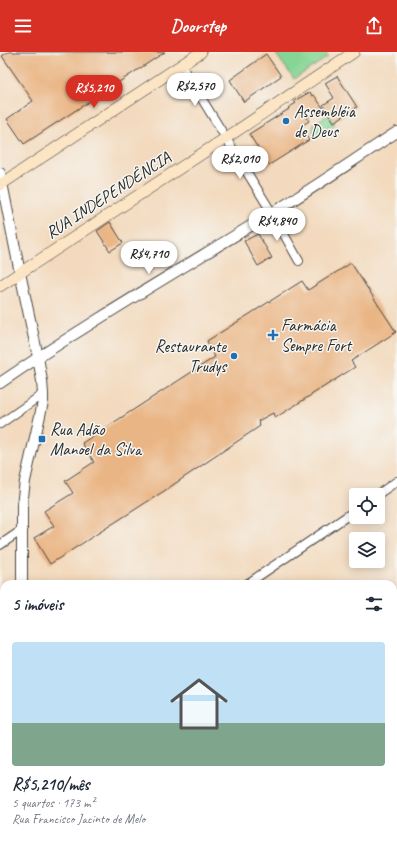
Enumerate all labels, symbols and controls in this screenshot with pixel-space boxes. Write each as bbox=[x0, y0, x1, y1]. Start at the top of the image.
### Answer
icon: menu bbox=[12, 15, 34, 37]
text: Doorstep bbox=[171, 15, 226, 37]
icon: share bbox=[363, 15, 385, 37]
pin: R$2,570 bbox=[158, 73, 232, 107]
pin: R$5,210 bbox=[57, 75, 131, 109]
text: R$2,570 bbox=[176, 78, 214, 94]
text: R$5,210 bbox=[75, 80, 113, 96]
place label: Assembléia de Deus bbox=[294, 101, 356, 142]
marker: Assembléia de Deus bbox=[281, 116, 291, 126]
pin: R$2,010 bbox=[203, 146, 277, 180]
street label: RUA INDEPENDÊNCIA bbox=[42, 147, 175, 243]
text: R$2,010 bbox=[221, 151, 259, 167]
pin: R$4,840 bbox=[240, 208, 314, 242]
text: R$4,840 bbox=[258, 213, 296, 229]
pin: R$4,710 bbox=[112, 241, 186, 275]
text: R$4,710 bbox=[130, 246, 168, 262]
place label: Farmácia Sempre Fort bbox=[281, 315, 353, 356]
marker: Farmácia Sempre Fort bbox=[268, 330, 278, 340]
place label: Restaurante Trudys bbox=[155, 336, 228, 377]
marker: Restaurante Trudys bbox=[229, 351, 239, 361]
place label: Rua Adão Manoel da Silva bbox=[50, 419, 143, 460]
marker: Rua Adão Manoel da Silva bbox=[37, 434, 47, 444]
map controls bbox=[349, 488, 385, 568]
button: locate bbox=[349, 488, 385, 524]
button: layers bbox=[349, 532, 385, 568]
icon: filters bbox=[363, 593, 385, 615]
text: 5 imóveis bbox=[12, 594, 63, 615]
icon: home bbox=[163, 668, 235, 740]
text: R$5,210/mês bbox=[12, 774, 89, 795]
text: 5 quartos · 173 m² bbox=[12, 795, 95, 811]
text: Rua Francisco Jacinto de Melo bbox=[12, 811, 145, 827]

